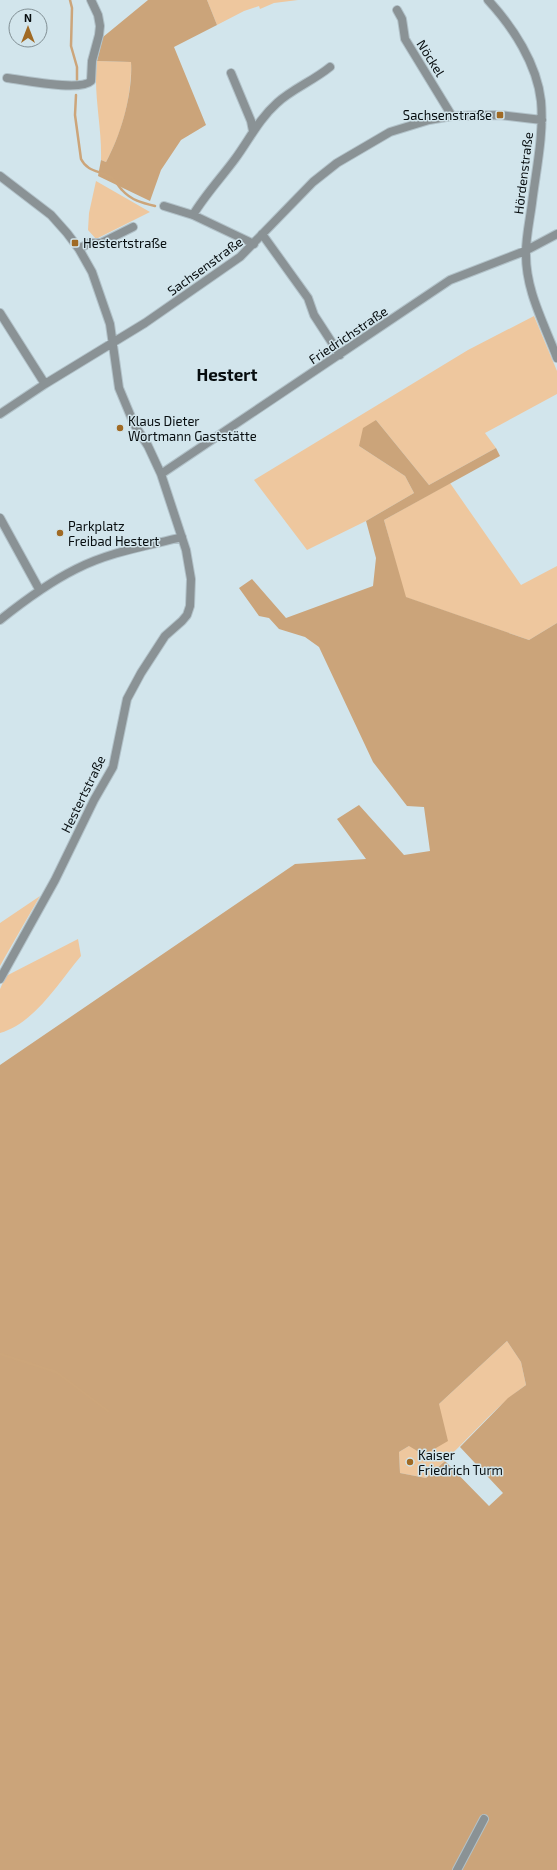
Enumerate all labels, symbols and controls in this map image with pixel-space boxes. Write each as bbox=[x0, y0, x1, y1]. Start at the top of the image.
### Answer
north arrow bbox=[8, 8, 48, 48]
text: N bbox=[24, 11, 32, 24]
street label: Nöckel bbox=[414, 37, 449, 79]
place label: Sachsenstraße bbox=[403, 107, 492, 123]
marker: Sachsenstraße bbox=[495, 110, 505, 120]
street label: Hördenstraße bbox=[510, 131, 536, 215]
street label: Sachsenstraße bbox=[164, 233, 246, 299]
place label: Hestertstraße bbox=[83, 235, 167, 251]
marker: Hestertstraße bbox=[70, 238, 80, 248]
street label: Friedrichstraße bbox=[306, 303, 390, 367]
district label: Hestert bbox=[196, 364, 258, 384]
place label: Klaus Dieter Wortmann Gaststätte bbox=[128, 413, 257, 444]
marker: Klaus Dieter Wortmann Gaststätte bbox=[115, 423, 125, 433]
place label: Parkplatz Freibad Hestert bbox=[68, 518, 159, 549]
marker: Parkplatz Freibad Hestert bbox=[55, 528, 65, 538]
street label: Hestertstraße bbox=[57, 753, 109, 835]
place label: Kaiser Friedrich Turm bbox=[418, 1447, 503, 1478]
marker: Kaiser Friedrich Turm bbox=[405, 1457, 415, 1467]

